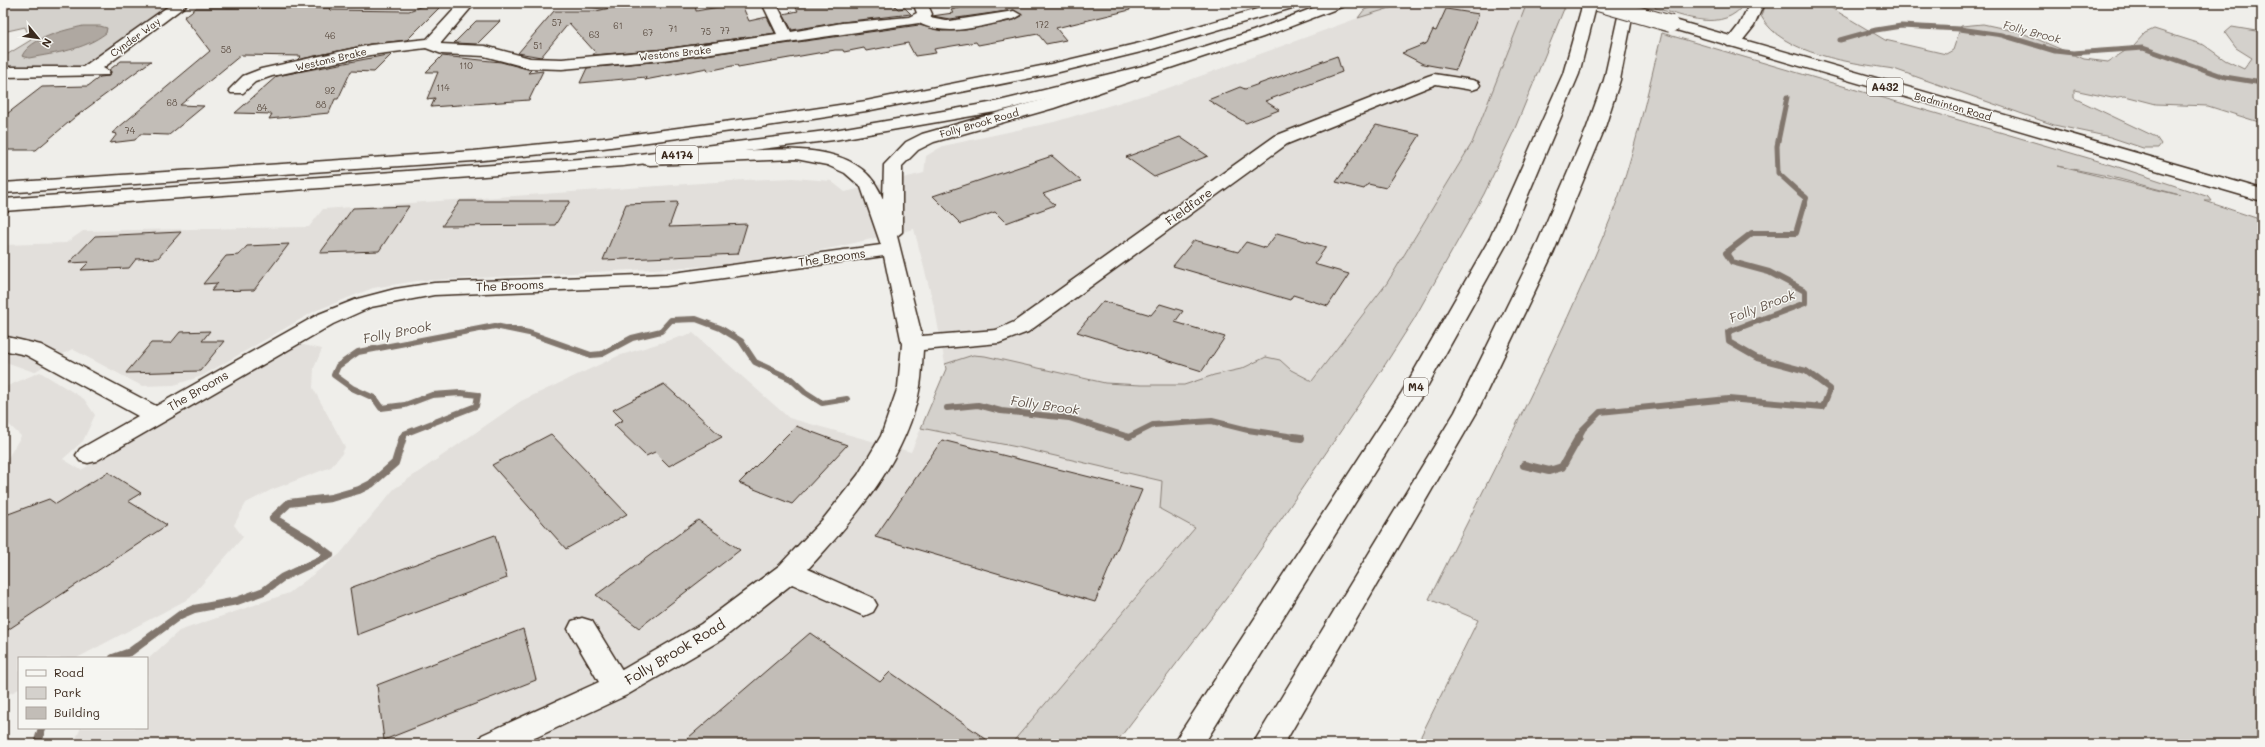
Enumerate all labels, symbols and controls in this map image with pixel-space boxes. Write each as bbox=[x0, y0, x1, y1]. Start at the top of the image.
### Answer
street label: Cynder Way bbox=[107, 14, 163, 60]
house number: 57 bbox=[552, 17, 562, 28]
water label: Folly Brook bbox=[2002, 17, 2063, 46]
north arrow bbox=[18, 18, 58, 58]
house number: 172 bbox=[1035, 19, 1049, 30]
house number: 61 bbox=[613, 20, 623, 31]
house number: 71 bbox=[668, 23, 678, 34]
house number: 77 bbox=[720, 25, 730, 36]
house number: 75 bbox=[701, 26, 711, 37]
house number: 67 bbox=[643, 27, 653, 38]
house number: 63 bbox=[589, 29, 599, 40]
house number: 46 bbox=[325, 30, 335, 41]
text: N bbox=[39, 36, 56, 50]
house number: 51 bbox=[533, 40, 543, 51]
street label: Westons Brake bbox=[638, 42, 712, 64]
house number: 58 bbox=[221, 44, 232, 55]
street label: Westons Brake bbox=[294, 44, 368, 74]
house number: 110 bbox=[459, 60, 473, 71]
road number: A432 bbox=[1867, 78, 1903, 96]
house number: 114 bbox=[436, 82, 450, 93]
house number: 92 bbox=[325, 85, 335, 96]
street label: Badminton Road bbox=[1913, 88, 1993, 124]
house number: 68 bbox=[167, 97, 178, 108]
house number: 88 bbox=[316, 99, 327, 110]
house number: 84 bbox=[257, 102, 268, 113]
street label: Folly Brook Road bbox=[938, 105, 1020, 141]
house number: 74 bbox=[125, 125, 136, 136]
road number: A4174 bbox=[656, 146, 698, 164]
street label: Fieldfare bbox=[1162, 184, 1215, 229]
street label: The Brooms bbox=[797, 244, 867, 270]
street label: The Brooms bbox=[476, 276, 544, 294]
water label: Folly Brook bbox=[1726, 285, 1798, 326]
water label: Folly Brook bbox=[361, 316, 434, 346]
street label: The Brooms bbox=[164, 366, 231, 414]
road number: M4 bbox=[1404, 378, 1428, 396]
water label: Folly Brook bbox=[1010, 391, 1082, 418]
street label: Folly Brook Road bbox=[621, 614, 729, 689]
legend bbox=[18, 657, 148, 729]
text: Road bbox=[54, 664, 84, 680]
text: Park bbox=[54, 684, 81, 700]
text: Building bbox=[54, 704, 100, 720]

